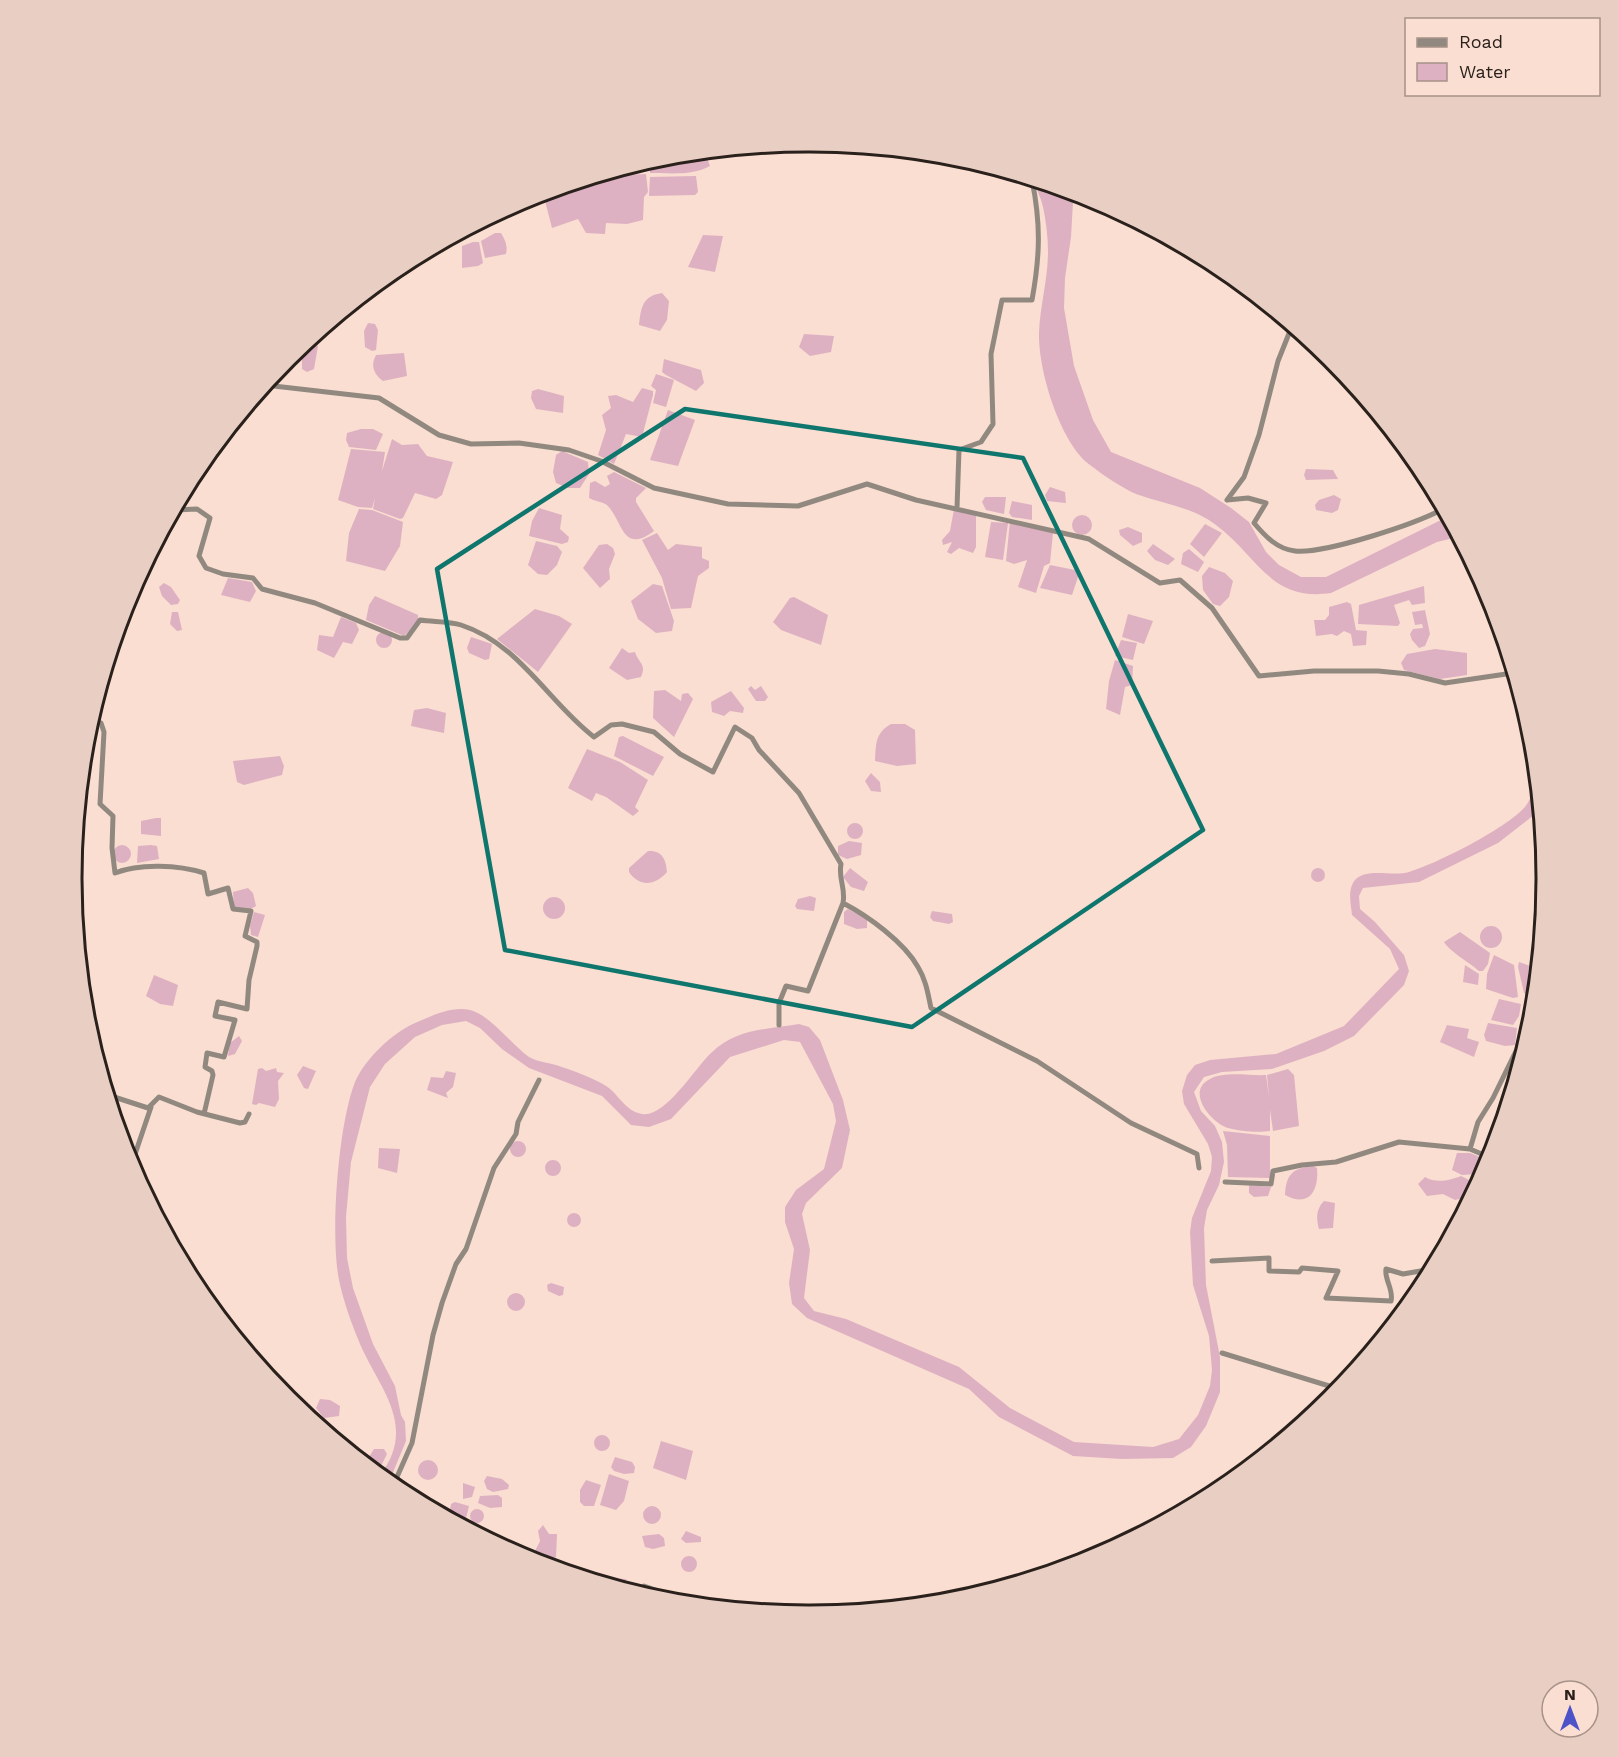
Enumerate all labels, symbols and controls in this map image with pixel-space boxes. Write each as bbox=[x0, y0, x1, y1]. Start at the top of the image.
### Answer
legend bbox=[1405, 18, 1600, 96]
text: Road bbox=[1459, 31, 1503, 52]
text: Water bbox=[1459, 61, 1511, 82]
north arrow bbox=[1540, 1679, 1600, 1739]
text: N bbox=[1564, 1685, 1576, 1704]

